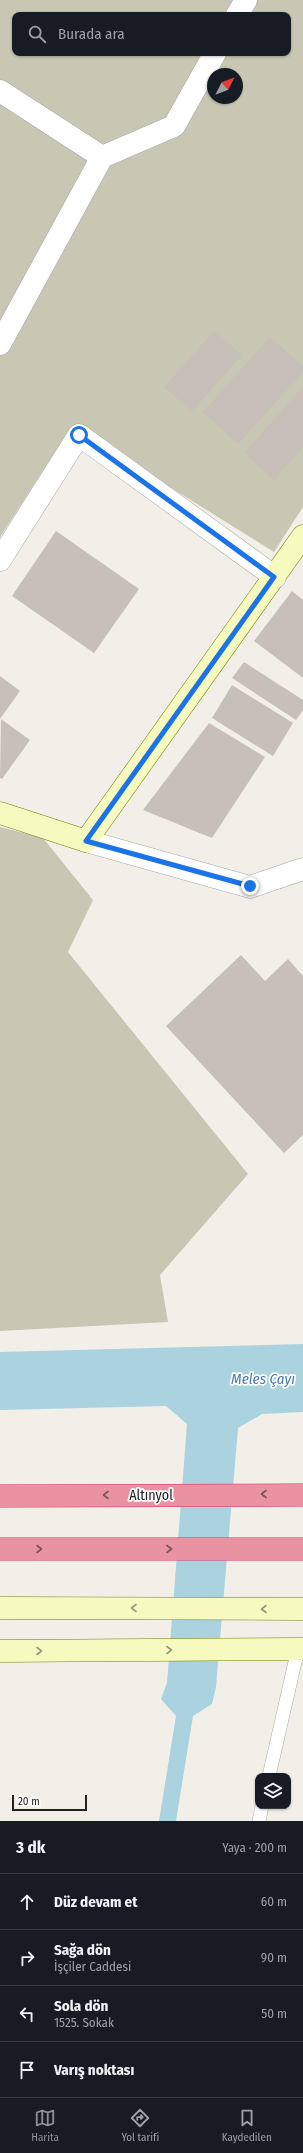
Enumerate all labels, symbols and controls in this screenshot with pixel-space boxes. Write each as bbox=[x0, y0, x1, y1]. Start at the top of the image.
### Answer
search box bbox=[12, 12, 291, 56]
icon: search bbox=[26, 23, 48, 45]
text: Burada ara bbox=[58, 25, 125, 43]
north arrow bbox=[207, 68, 243, 104]
route start bbox=[70, 426, 88, 444]
route end bbox=[241, 877, 259, 895]
water label: Meles Çayı bbox=[231, 1370, 295, 1388]
street label: Altınyol bbox=[129, 1487, 173, 1504]
one-way arrow bbox=[261, 1490, 267, 1498]
one-way arrow bbox=[103, 1491, 109, 1499]
one-way arrow bbox=[36, 1545, 42, 1553]
one-way arrow bbox=[166, 1545, 172, 1553]
one-way arrow bbox=[131, 1604, 137, 1612]
one-way arrow bbox=[261, 1605, 267, 1613]
one-way arrow bbox=[166, 1646, 172, 1654]
one-way arrow bbox=[36, 1647, 42, 1655]
map controls bbox=[255, 1773, 291, 1809]
button: layers bbox=[255, 1773, 291, 1809]
scale bar bbox=[12, 1793, 87, 1812]
text: 20 m bbox=[18, 1795, 40, 1808]
text: 3 dk bbox=[16, 1837, 46, 1858]
text: Yaya · 200 m bbox=[222, 1840, 287, 1855]
icon: ahead bbox=[16, 1891, 38, 1913]
text: Düz devam et bbox=[54, 1893, 137, 1911]
text: 60 m bbox=[261, 1894, 287, 1909]
text: Sağa dön bbox=[54, 1941, 111, 1959]
icon: right bbox=[16, 1947, 38, 1969]
text: 90 m bbox=[261, 1950, 287, 1965]
text: İşçiler Caddesi bbox=[54, 1959, 131, 1974]
text: Sola dön bbox=[54, 1997, 108, 2015]
icon: left bbox=[16, 2003, 38, 2025]
text: 50 m bbox=[261, 2006, 287, 2021]
text: 1525. Sokak bbox=[54, 2015, 114, 2030]
icon: arrive bbox=[16, 2059, 38, 2081]
text: Varış noktası bbox=[54, 2061, 134, 2079]
tab: Harita bbox=[31, 2107, 59, 2144]
tab: Yol tarifi bbox=[121, 2107, 159, 2144]
tab: Kaydedilen bbox=[222, 2107, 272, 2144]

